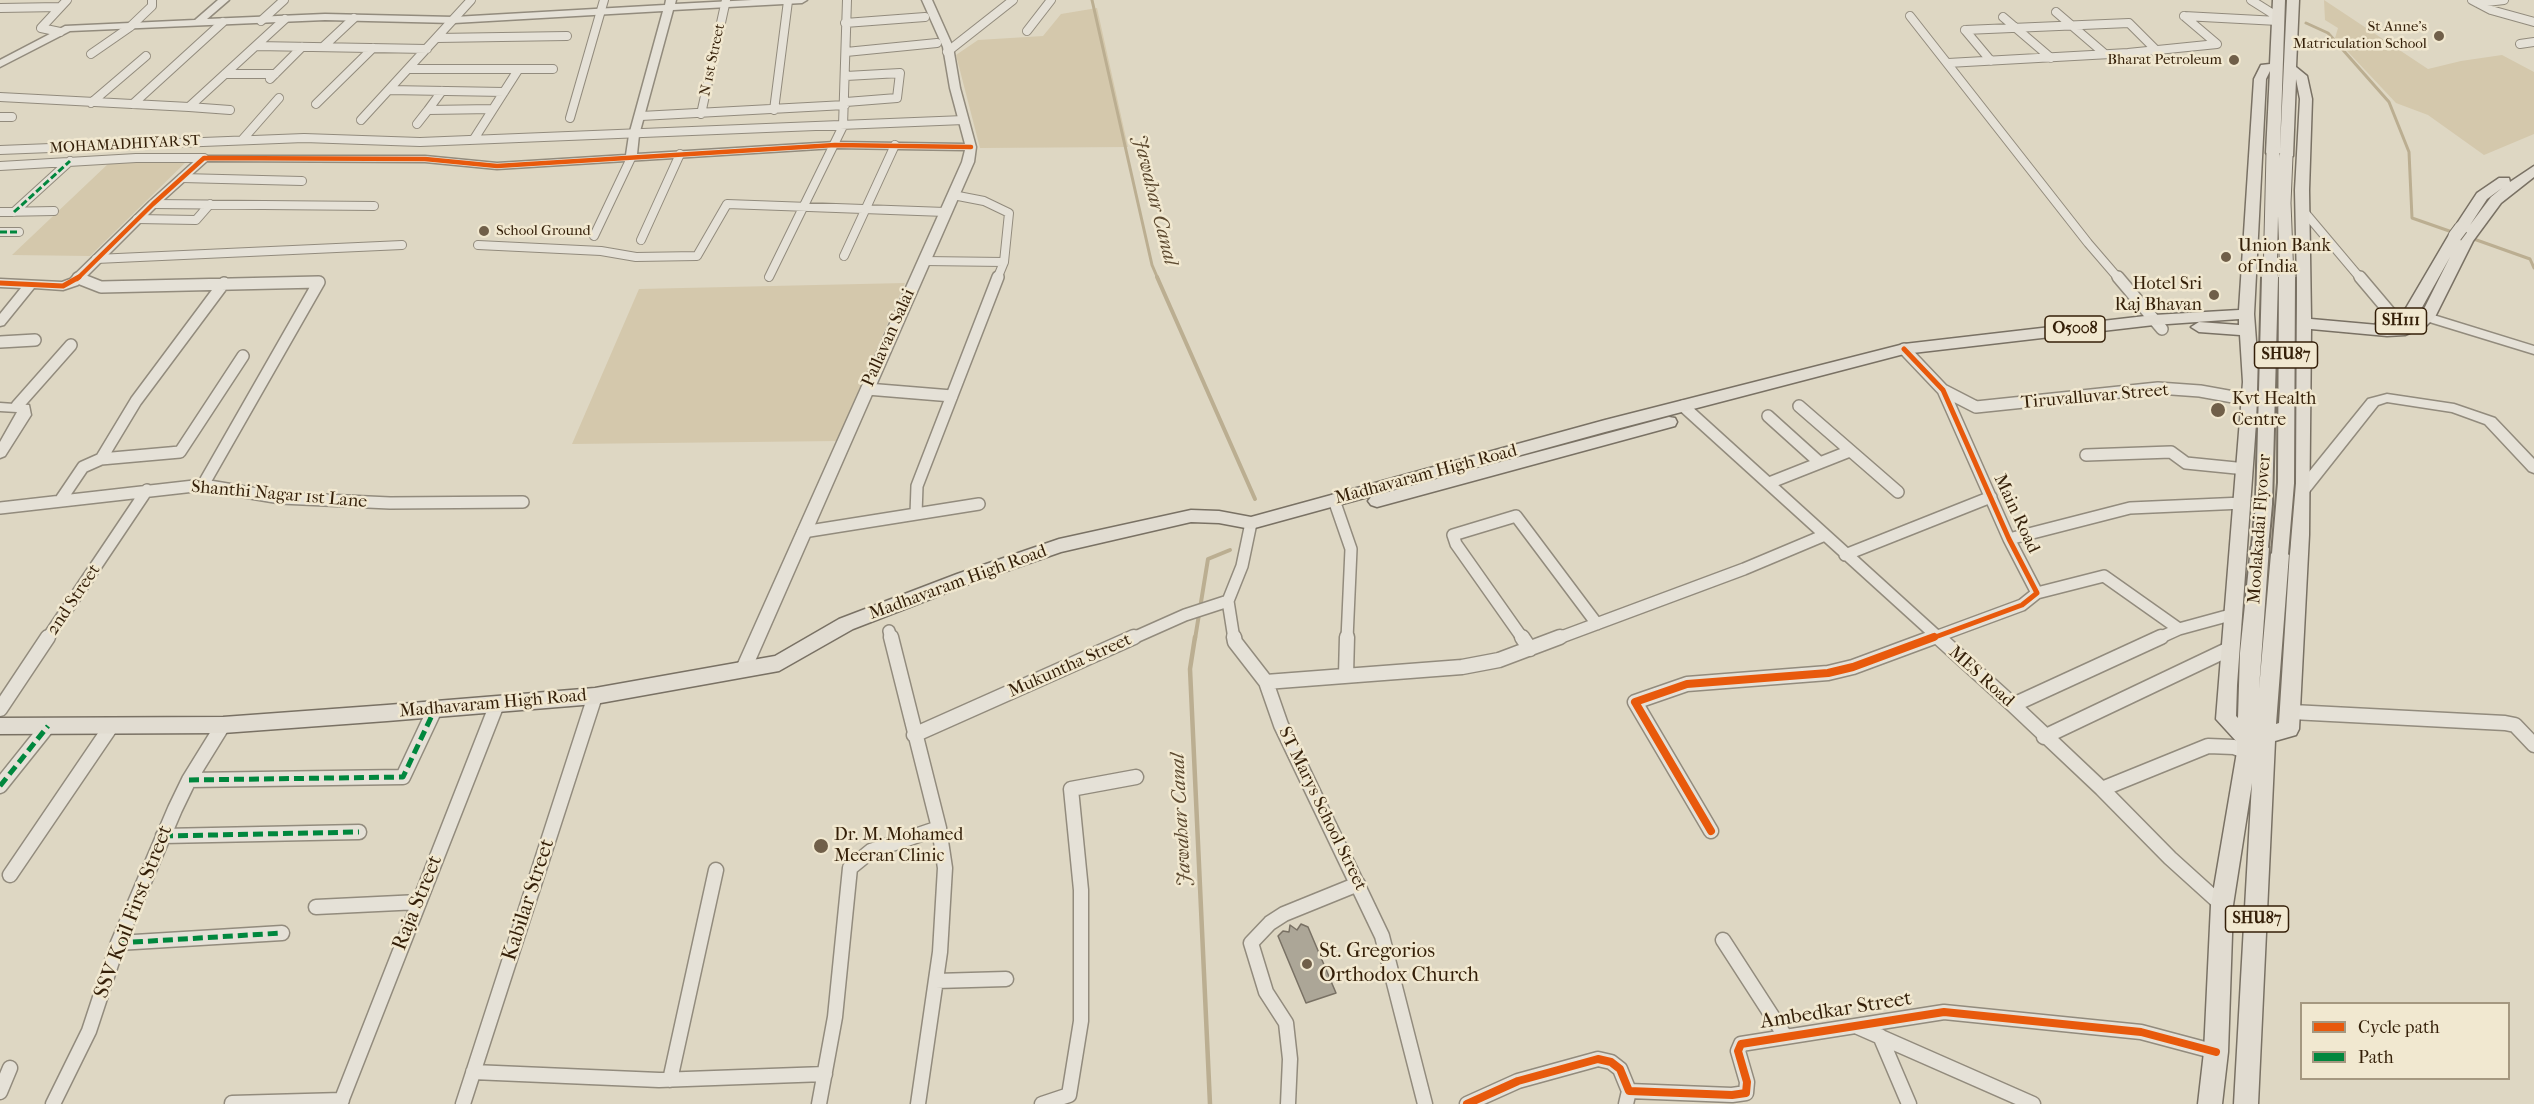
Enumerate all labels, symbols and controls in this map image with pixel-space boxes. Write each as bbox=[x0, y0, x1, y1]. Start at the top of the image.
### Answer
place label: St Anne's Matriculation School bbox=[2293, 18, 2427, 53]
street label: N 1st Street bbox=[697, 22, 729, 98]
marker: St Anne's Matriculation School bbox=[2432, 29, 2446, 43]
place label: Bharat Petroleum bbox=[2107, 51, 2222, 69]
marker: Bharat Petroleum bbox=[2227, 53, 2241, 67]
street label: MOHAMADHIYAR ST bbox=[49, 132, 201, 158]
water label: Jawahar Canal bbox=[1126, 132, 1182, 268]
place label: School Ground bbox=[496, 222, 591, 240]
marker: School Ground bbox=[477, 224, 491, 238]
place label: Union Bank of India bbox=[2238, 236, 2331, 278]
marker: Union Bank of India bbox=[2219, 250, 2233, 264]
place label: Hotel Sri Raj Bhavan bbox=[2114, 274, 2202, 316]
street label: Pallavan Salai bbox=[858, 286, 920, 390]
marker: Hotel Sri Raj Bhavan bbox=[2207, 288, 2221, 302]
road number: SH111 bbox=[2376, 308, 2426, 334]
road number: O5008 bbox=[2045, 316, 2105, 342]
road number: SHU87 bbox=[2254, 342, 2318, 368]
street label: Tiruvalluvar Street bbox=[2020, 380, 2170, 414]
place label: Kvt Health Centre bbox=[2232, 389, 2316, 432]
marker: Kvt Health Centre bbox=[2209, 401, 2227, 419]
street label: Madhavaram High Road bbox=[1333, 440, 1519, 510]
street label: Moolakadai Flyover bbox=[2244, 453, 2276, 605]
street label: Main Road bbox=[1988, 471, 2044, 557]
street label: Shanthi Nagar 1st Lane bbox=[190, 477, 368, 513]
street label: Madhavaram High Road bbox=[866, 541, 1050, 625]
street label: 2nd Street bbox=[42, 560, 106, 640]
street label: Mukuntha Street bbox=[1005, 629, 1135, 703]
street label: MES Road bbox=[1944, 642, 2018, 712]
street label: Madhavaram High Road bbox=[399, 685, 587, 723]
street label: ST Marys School Street bbox=[1273, 724, 1371, 894]
water label: Jawahar Canal bbox=[1167, 753, 1197, 887]
street label: SSV Koil First Street bbox=[89, 822, 179, 1002]
place label: Dr. M. Mohamed Meeran Clinic bbox=[834, 825, 963, 868]
street label: Kabilar Street bbox=[497, 836, 561, 964]
marker: Dr. M. Mohamed Meeran Clinic bbox=[812, 837, 830, 855]
street label: Raja Street bbox=[388, 852, 448, 954]
road number: SHU87 bbox=[2226, 906, 2288, 932]
place label: St. Gregorios Orthodox Church bbox=[1319, 939, 1479, 989]
marker: St. Gregorios Orthodox Church bbox=[1300, 957, 1314, 971]
street label: Ambedkar Street bbox=[1758, 987, 1914, 1035]
legend bbox=[2300, 1002, 2510, 1080]
text: Cycle path bbox=[2358, 1017, 2439, 1038]
text: Path bbox=[2358, 1047, 2394, 1068]

